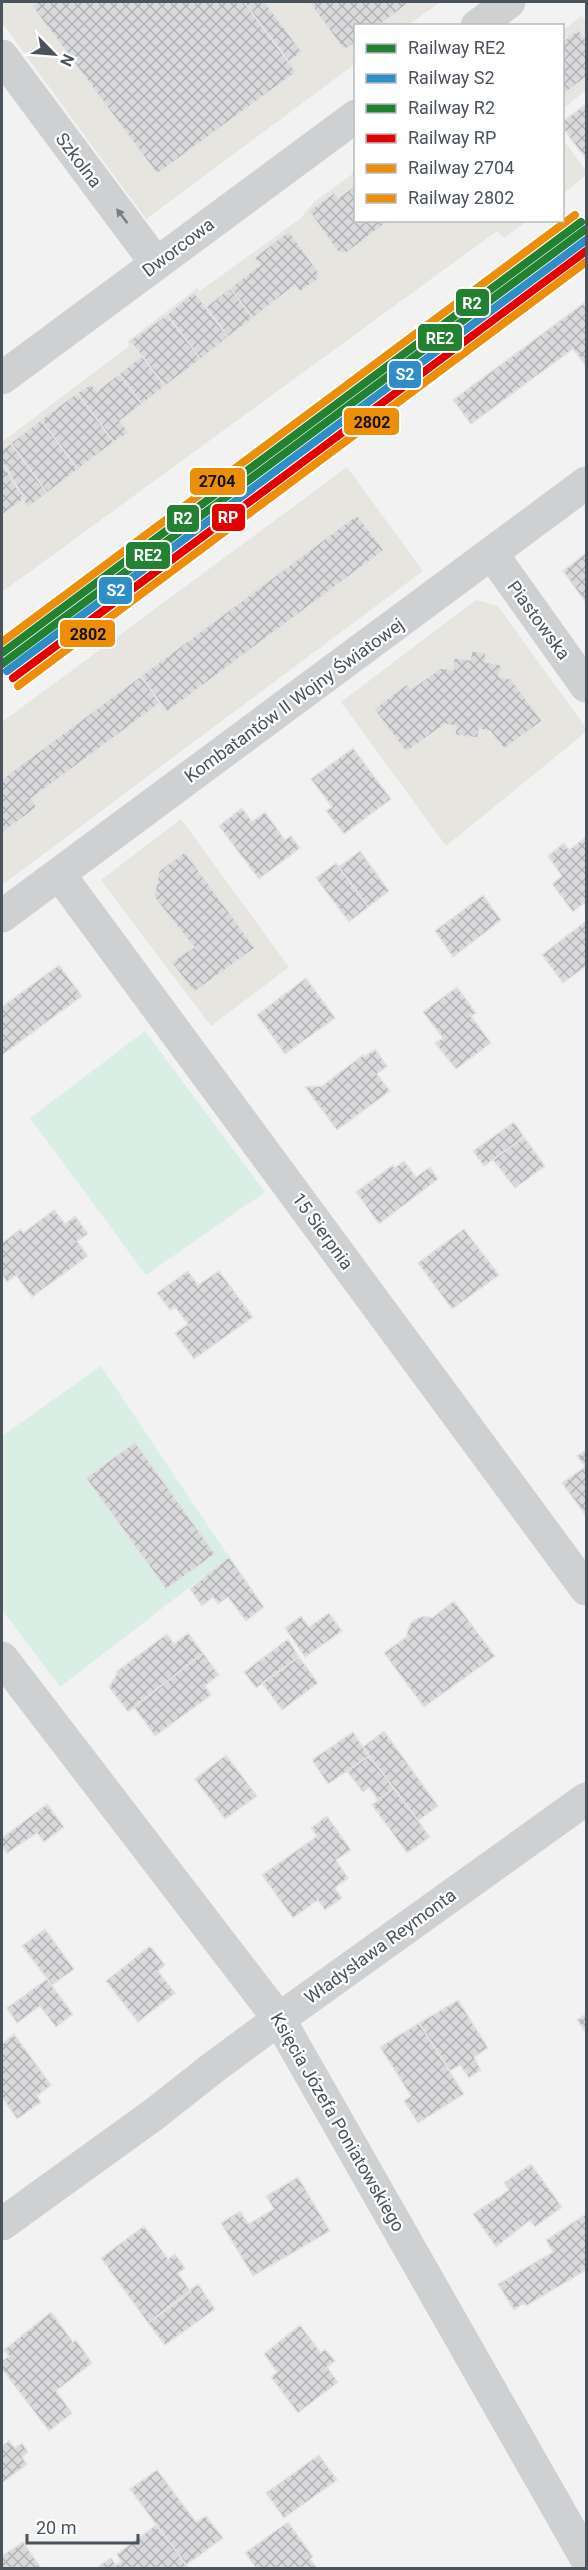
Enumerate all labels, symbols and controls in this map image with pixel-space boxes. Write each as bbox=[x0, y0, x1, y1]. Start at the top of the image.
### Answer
north arrow bbox=[24, 24, 84, 84]
legend bbox=[354, 24, 564, 222]
text: Railway RE2 bbox=[408, 37, 505, 58]
text: N bbox=[56, 51, 78, 69]
text: Railway S2 bbox=[408, 67, 495, 88]
text: Railway R2 bbox=[408, 97, 495, 118]
text: Railway RP bbox=[408, 127, 496, 148]
street label: Szkolna bbox=[52, 128, 106, 192]
text: Railway 2704 bbox=[408, 157, 514, 178]
text: Railway 2802 bbox=[408, 187, 514, 208]
one-way arrow bbox=[116, 209, 128, 224]
street label: Dworcowa bbox=[138, 213, 218, 281]
line badge: R2 bbox=[455, 288, 490, 317]
text: R2 bbox=[462, 294, 482, 313]
line badge: RE2 bbox=[417, 323, 463, 352]
text: RE2 bbox=[426, 329, 454, 348]
line badge: S2 bbox=[388, 360, 422, 389]
text: S2 bbox=[395, 365, 415, 384]
line badge: 2802 bbox=[343, 407, 400, 436]
text: 2802 bbox=[354, 413, 390, 432]
line badge: 2704 bbox=[189, 467, 246, 496]
text: 2704 bbox=[199, 472, 235, 491]
line badge: RP bbox=[211, 503, 246, 532]
line badge: R2 bbox=[166, 504, 200, 533]
text: RP bbox=[218, 508, 238, 527]
text: R2 bbox=[173, 509, 193, 528]
line badge: RE2 bbox=[125, 541, 171, 570]
text: RE2 bbox=[134, 546, 162, 565]
line badge: S2 bbox=[98, 576, 133, 605]
street label: Piastowska bbox=[503, 576, 575, 664]
text: S2 bbox=[106, 581, 126, 600]
street label: Kombatantów II Wojny Światowej bbox=[180, 613, 408, 787]
line badge: 2802 bbox=[59, 619, 116, 648]
text: 2802 bbox=[70, 625, 106, 644]
street label: 15 Sierpnia bbox=[288, 1189, 358, 1273]
street label: Władysława Reymonta bbox=[300, 1884, 460, 2008]
street label: Księcia Józefa Poniatowskiego bbox=[267, 2009, 409, 2235]
scale bar bbox=[27, 2507, 138, 2545]
text: 20 m bbox=[36, 2517, 76, 2538]

